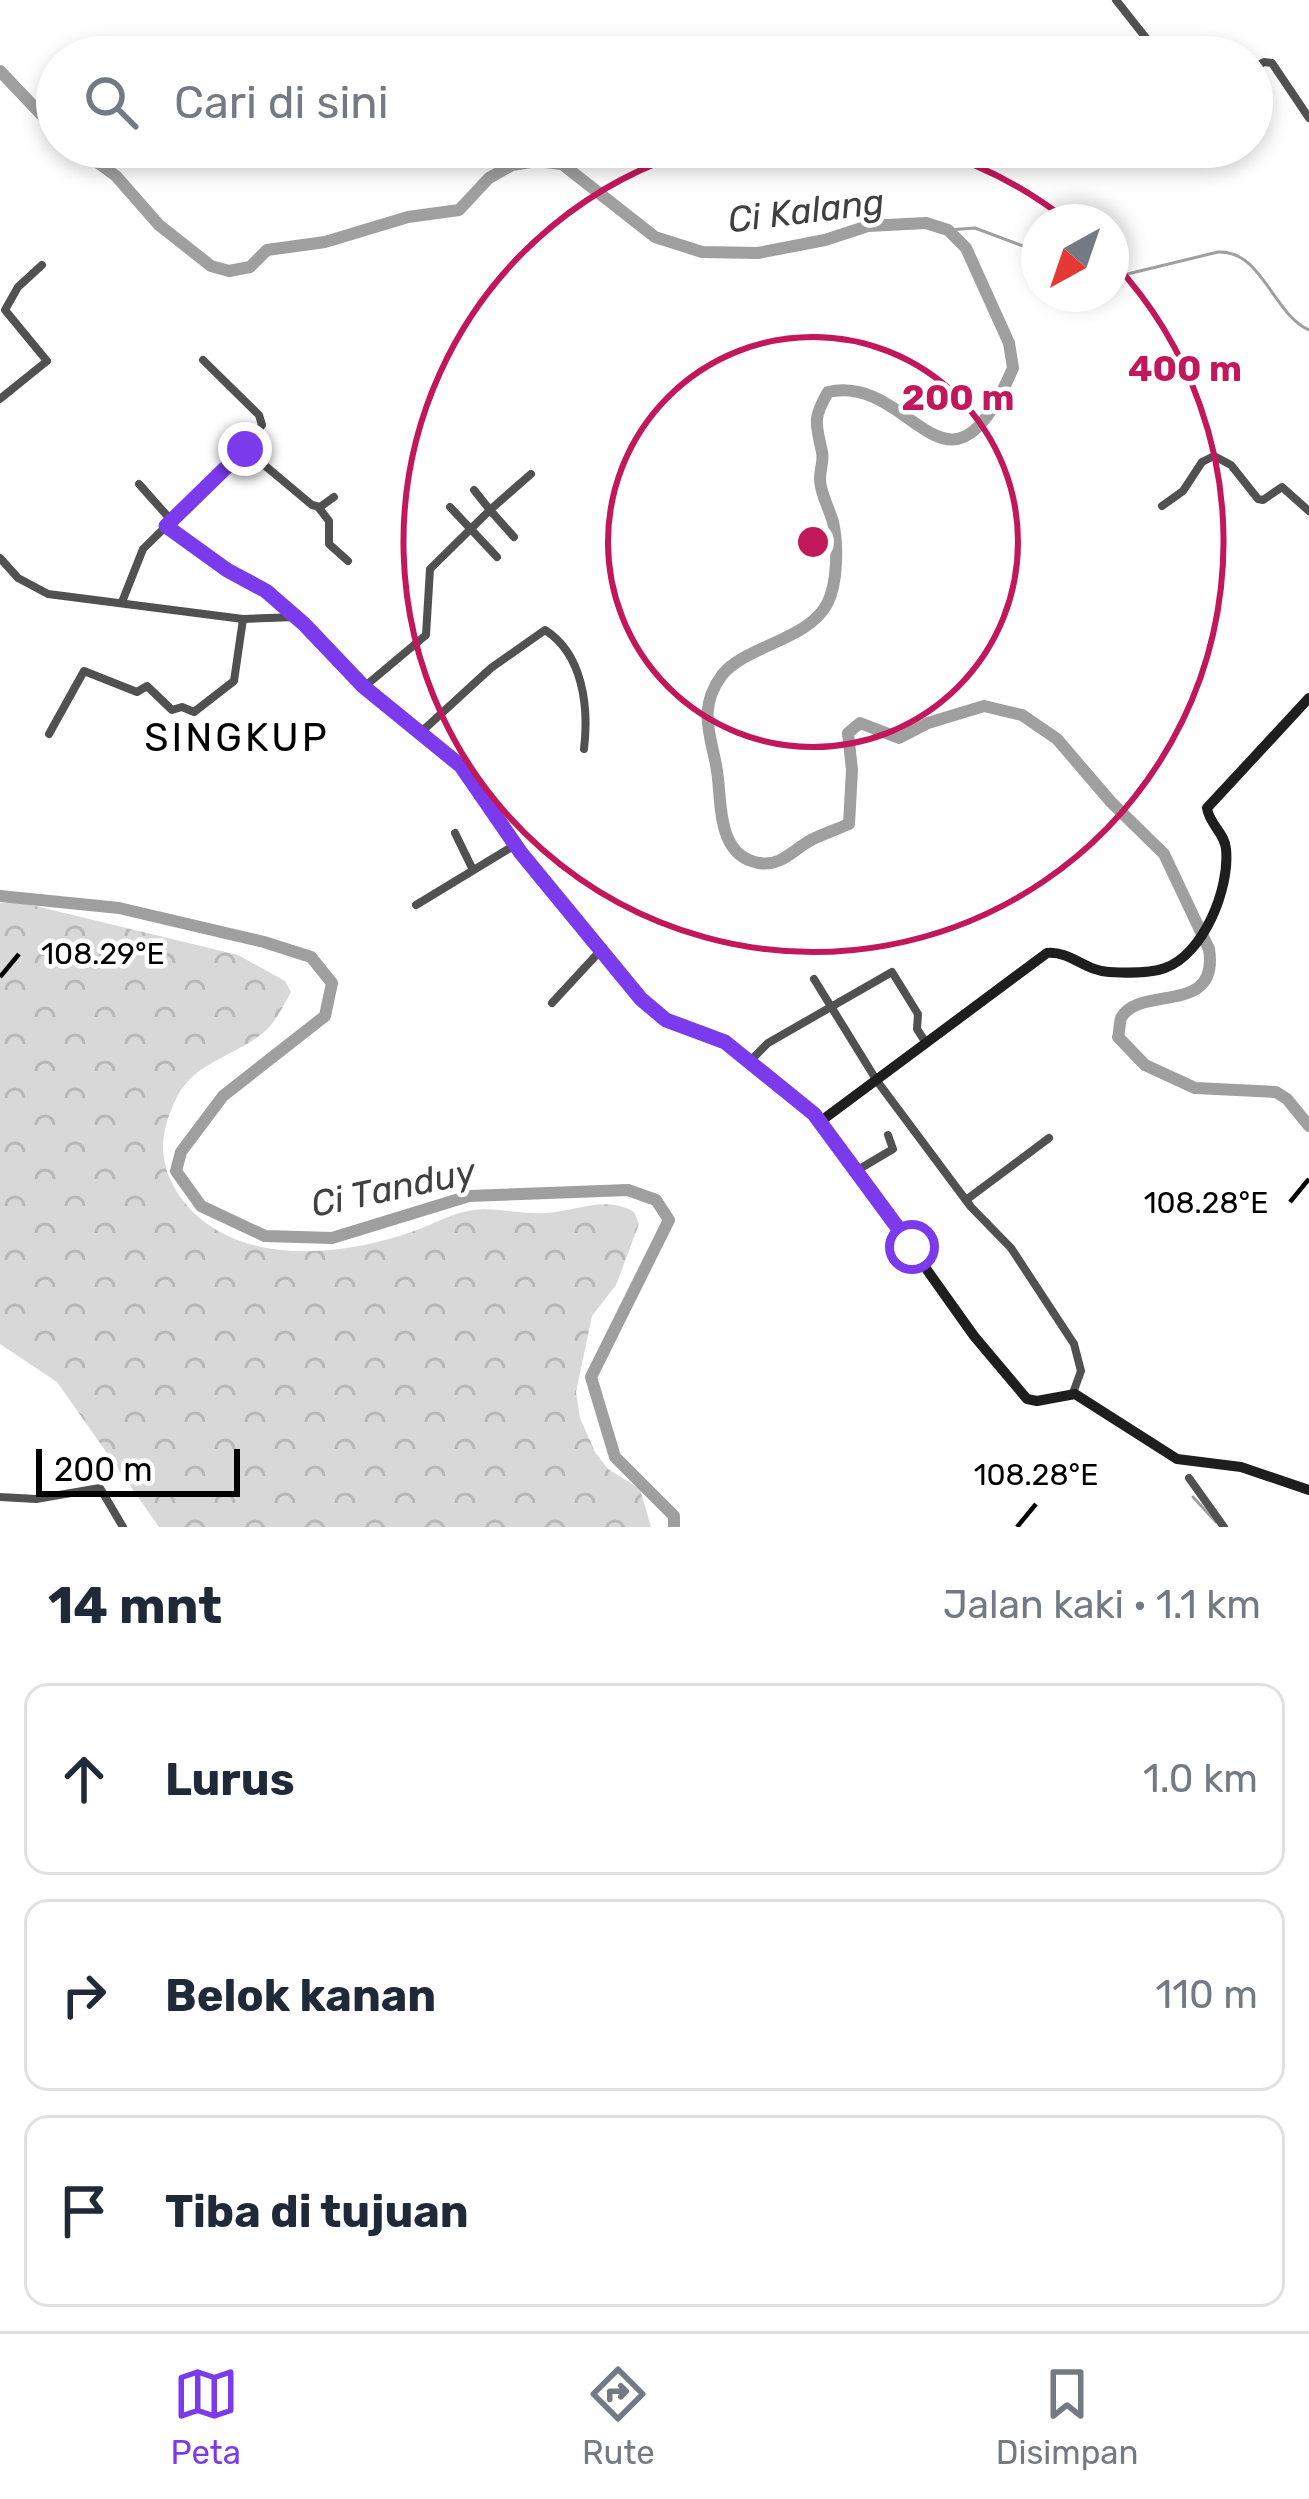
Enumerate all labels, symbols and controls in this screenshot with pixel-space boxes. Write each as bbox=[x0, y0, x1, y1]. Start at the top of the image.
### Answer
search box bbox=[36, 36, 1273, 168]
icon: search bbox=[78, 69, 144, 135]
text: Cari di sini bbox=[174, 76, 389, 129]
water label: Ci Kalang bbox=[725, 180, 887, 241]
north arrow bbox=[1021, 204, 1129, 312]
text: 400 m bbox=[1128, 347, 1242, 390]
text: 200 m bbox=[901, 376, 1015, 419]
route end bbox=[218, 422, 272, 476]
centre of rings bbox=[792, 521, 834, 563]
district label: SINGKUP bbox=[144, 715, 330, 761]
text: 108.29°E bbox=[41, 936, 165, 972]
water label: Ci Tanduy bbox=[307, 1149, 480, 1226]
text: 108.28°E bbox=[1144, 1185, 1268, 1221]
route start bbox=[885, 1220, 939, 1274]
scale bar bbox=[36, 1443, 240, 1496]
text: 200 m bbox=[54, 1450, 153, 1489]
text: 108.28°E bbox=[974, 1457, 1098, 1493]
text: 14 mnt bbox=[48, 1575, 222, 1636]
text: Jalan kaki · 1.1 km bbox=[943, 1582, 1261, 1628]
icon: ahead bbox=[51, 1746, 117, 1812]
text: Lurus bbox=[165, 1753, 295, 1806]
text: 1.0 km bbox=[1143, 1756, 1258, 1802]
icon: right bbox=[51, 1962, 117, 2028]
text: Belok kanan bbox=[165, 1969, 436, 2022]
text: 110 m bbox=[1156, 1972, 1258, 2018]
icon: arrive bbox=[51, 2178, 117, 2244]
text: Tiba di tujuan bbox=[165, 2185, 469, 2238]
tab: Peta bbox=[170, 2361, 241, 2472]
tab: Rute bbox=[582, 2361, 655, 2472]
tab: Disimpan bbox=[996, 2361, 1139, 2472]

